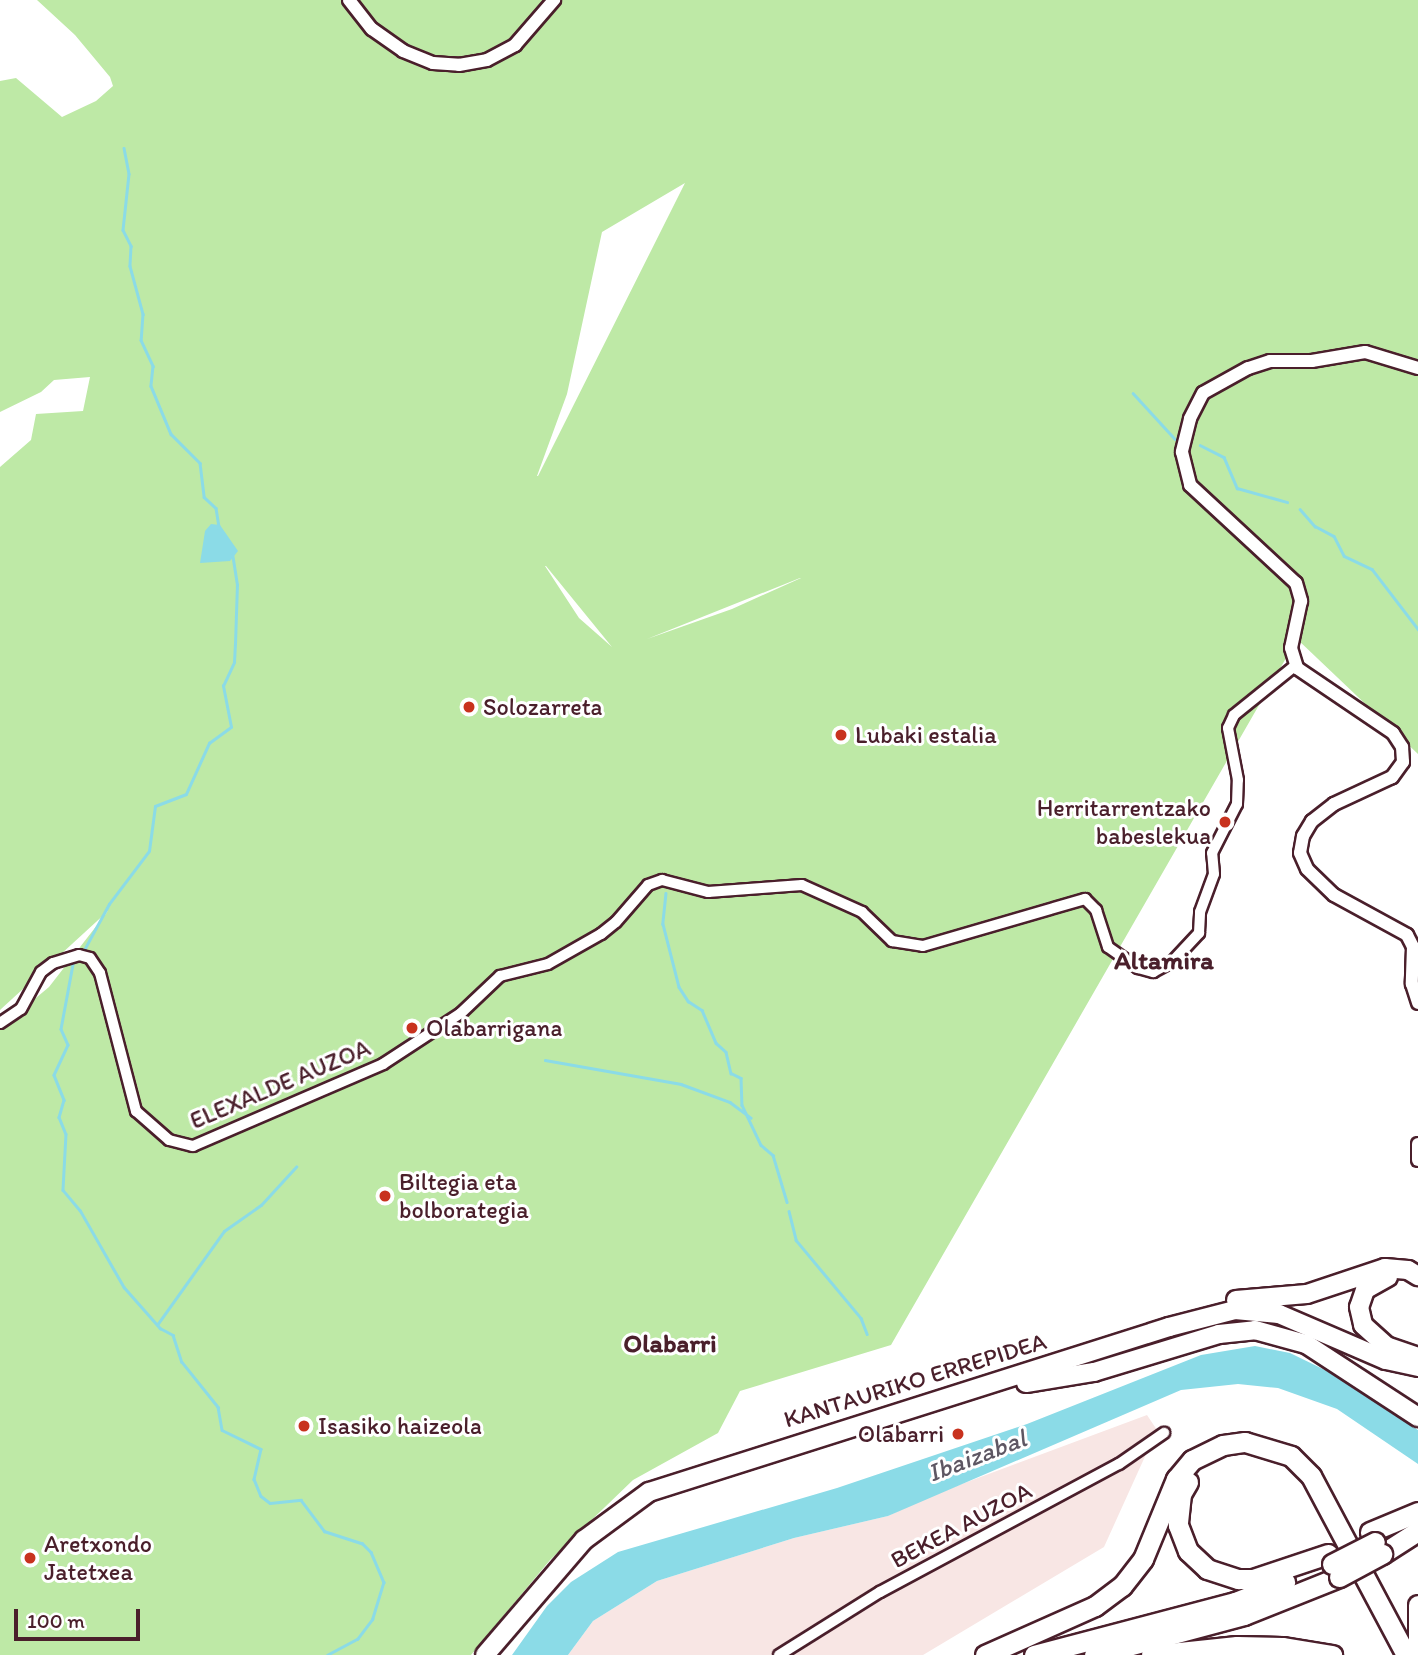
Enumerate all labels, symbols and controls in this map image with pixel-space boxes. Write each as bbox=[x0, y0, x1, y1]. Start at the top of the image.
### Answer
place label: Solozarreta bbox=[483, 693, 602, 721]
marker: Solozarreta bbox=[461, 699, 477, 715]
place label: Lubaki estalia bbox=[855, 721, 997, 749]
marker: Lubaki estalia bbox=[833, 727, 849, 743]
place label: Herritarrentzako babeslekua bbox=[1037, 794, 1211, 850]
marker: Herritarrentzako babeslekua bbox=[1217, 814, 1233, 830]
district label: Altamira bbox=[1114, 945, 1214, 977]
place label: Olabarrigana bbox=[426, 1014, 562, 1042]
marker: Olabarrigana bbox=[404, 1020, 420, 1036]
street label: ELEXALDE AUZOA bbox=[186, 1033, 374, 1135]
place label: Biltegia eta bolborategia bbox=[399, 1168, 529, 1224]
marker: Biltegia eta bolborategia bbox=[377, 1188, 393, 1204]
street label: KANTAURIKO ERREPIDEA bbox=[779, 1326, 1051, 1434]
district label: Olabarri bbox=[623, 1328, 717, 1360]
place label: Isasiko haizeola bbox=[318, 1412, 482, 1440]
marker: Isasiko haizeola bbox=[296, 1418, 312, 1434]
place label: Olabarri bbox=[858, 1420, 944, 1448]
water label: Ibaizabal bbox=[923, 1423, 1031, 1489]
marker: Olabarri bbox=[950, 1426, 966, 1442]
street label: BEKEA AUZOA bbox=[886, 1476, 1036, 1574]
place label: Aretxondo Jatetxea bbox=[44, 1530, 152, 1586]
marker: Aretxondo Jatetxea bbox=[22, 1550, 38, 1566]
scale bar bbox=[18, 1596, 144, 1640]
text: 100 m bbox=[27, 1608, 85, 1633]

